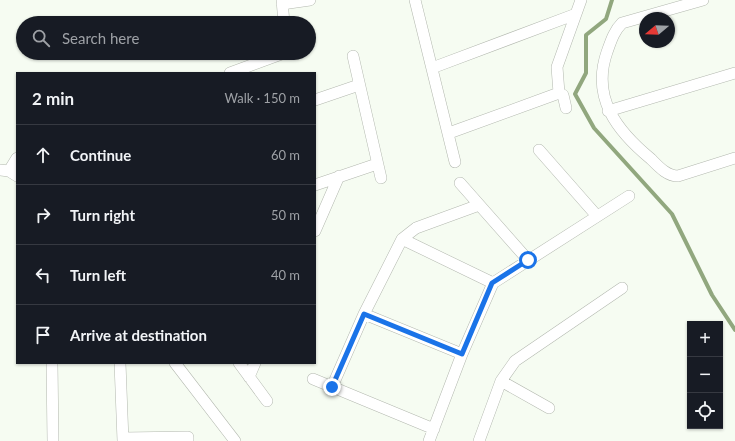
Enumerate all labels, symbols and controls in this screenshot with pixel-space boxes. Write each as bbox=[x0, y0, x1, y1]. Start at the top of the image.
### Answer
north arrow bbox=[639, 12, 675, 48]
search box bbox=[16, 16, 316, 60]
icon: search bbox=[30, 27, 52, 49]
text: Search here bbox=[62, 29, 139, 47]
text: 2 min bbox=[32, 88, 74, 109]
text: Walk · 150 m bbox=[224, 90, 300, 106]
icon: ahead bbox=[32, 144, 54, 166]
text: Continue bbox=[70, 146, 131, 164]
text: 60 m bbox=[271, 147, 300, 163]
icon: right bbox=[32, 204, 54, 226]
text: Turn right bbox=[70, 206, 135, 224]
text: 50 m bbox=[271, 207, 300, 223]
route start bbox=[519, 251, 537, 269]
icon: left bbox=[32, 264, 54, 286]
text: Turn left bbox=[70, 266, 126, 284]
text: 40 m bbox=[271, 267, 300, 283]
map controls bbox=[687, 321, 723, 429]
button: + bbox=[687, 321, 723, 357]
icon: arrive bbox=[32, 324, 54, 346]
text: Arrive at destination bbox=[70, 326, 207, 344]
button: − bbox=[687, 357, 723, 393]
route end bbox=[323, 378, 341, 396]
button: locate bbox=[687, 393, 723, 429]

